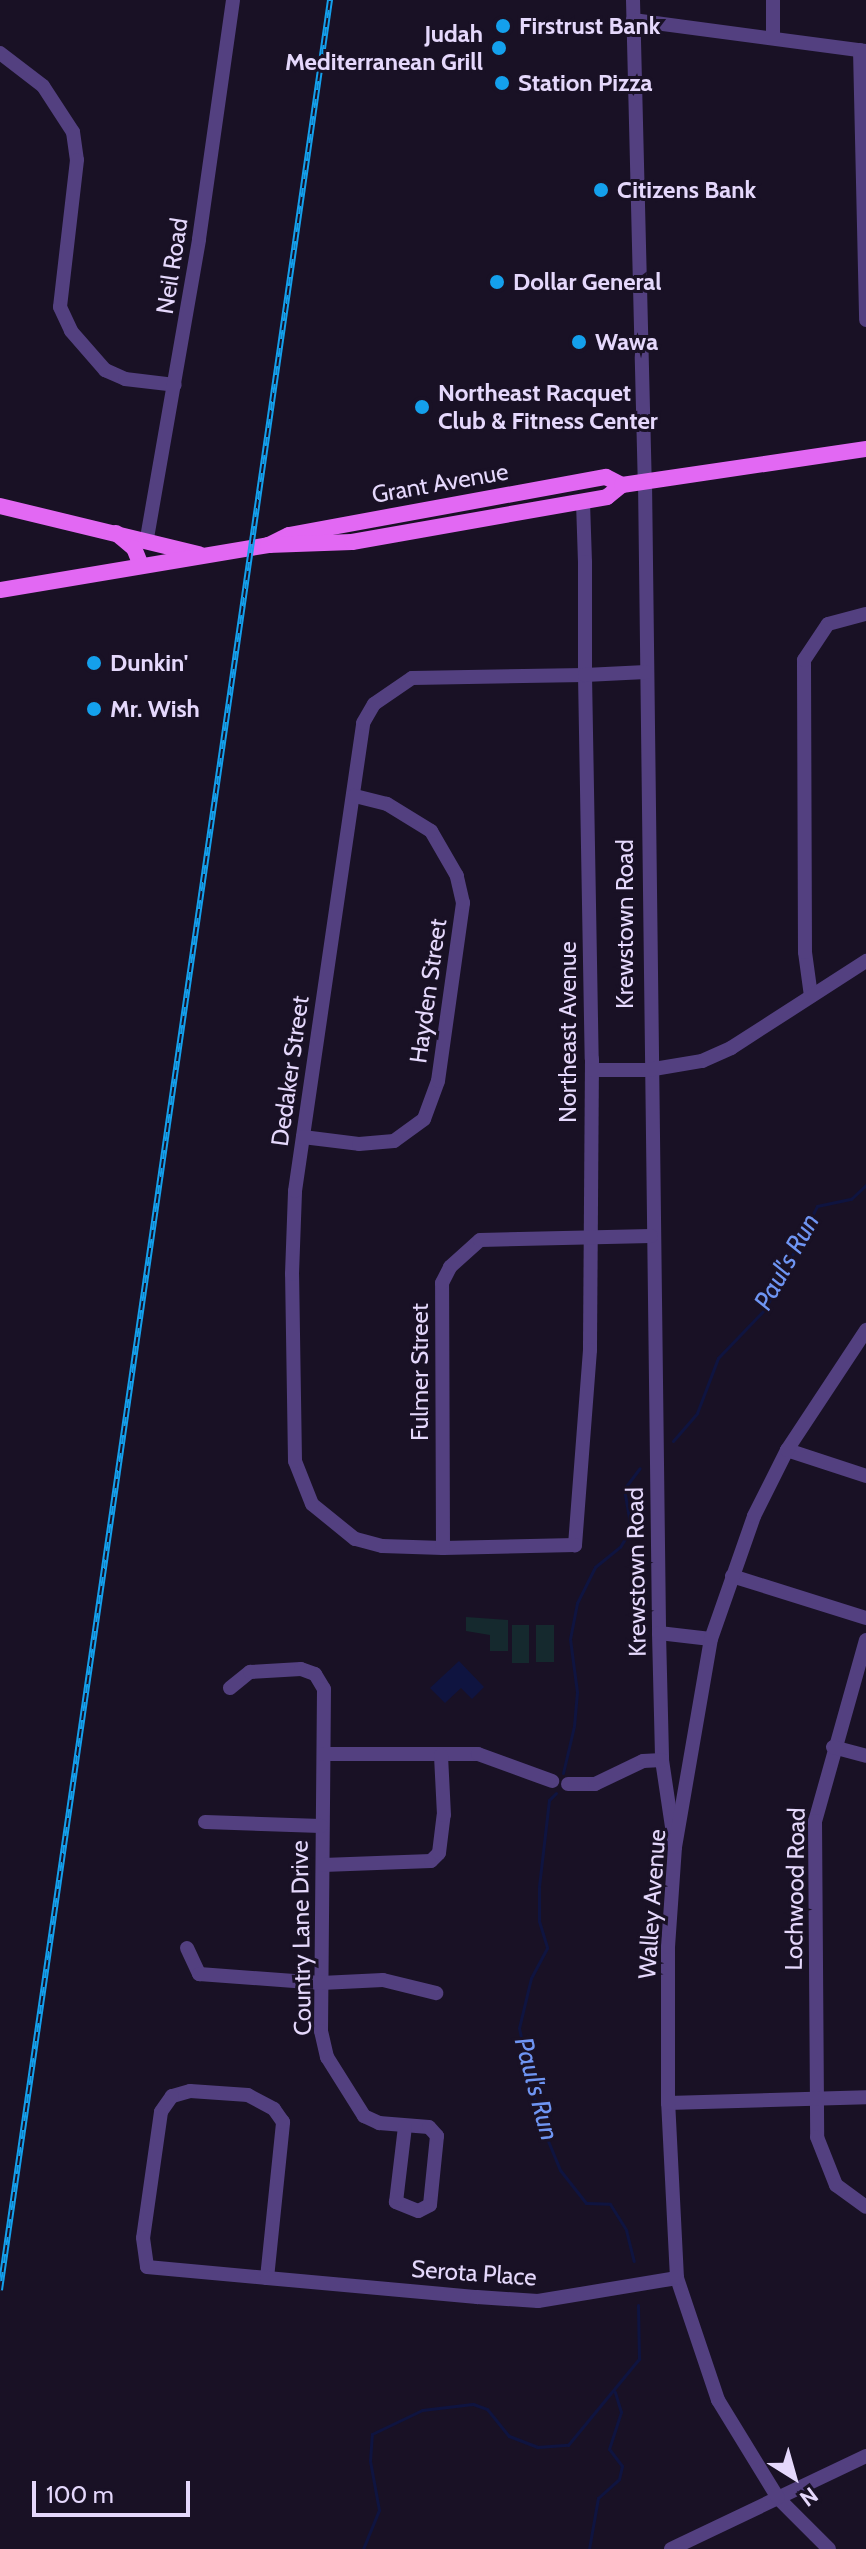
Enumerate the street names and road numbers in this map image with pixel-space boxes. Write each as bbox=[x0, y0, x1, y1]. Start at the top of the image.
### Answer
street label: Neil Road bbox=[150, 216, 194, 316]
street label: Grant Avenue bbox=[370, 457, 510, 509]
street label: Krewstown Road bbox=[611, 839, 639, 1009]
street label: Hayden Street bbox=[404, 917, 452, 1065]
street label: Northeast Avenue bbox=[554, 941, 582, 1123]
street label: Dedaker Street bbox=[265, 994, 315, 1148]
street label: Fulmer Street bbox=[406, 1303, 434, 1441]
street label: Krewstown Road bbox=[620, 1487, 652, 1657]
street label: Lochwood Road bbox=[779, 1807, 811, 1971]
street label: Walley Avenue bbox=[632, 1828, 672, 1980]
street label: Country Lane Drive bbox=[285, 1840, 317, 2036]
street label: Serota Place bbox=[410, 2254, 538, 2292]

